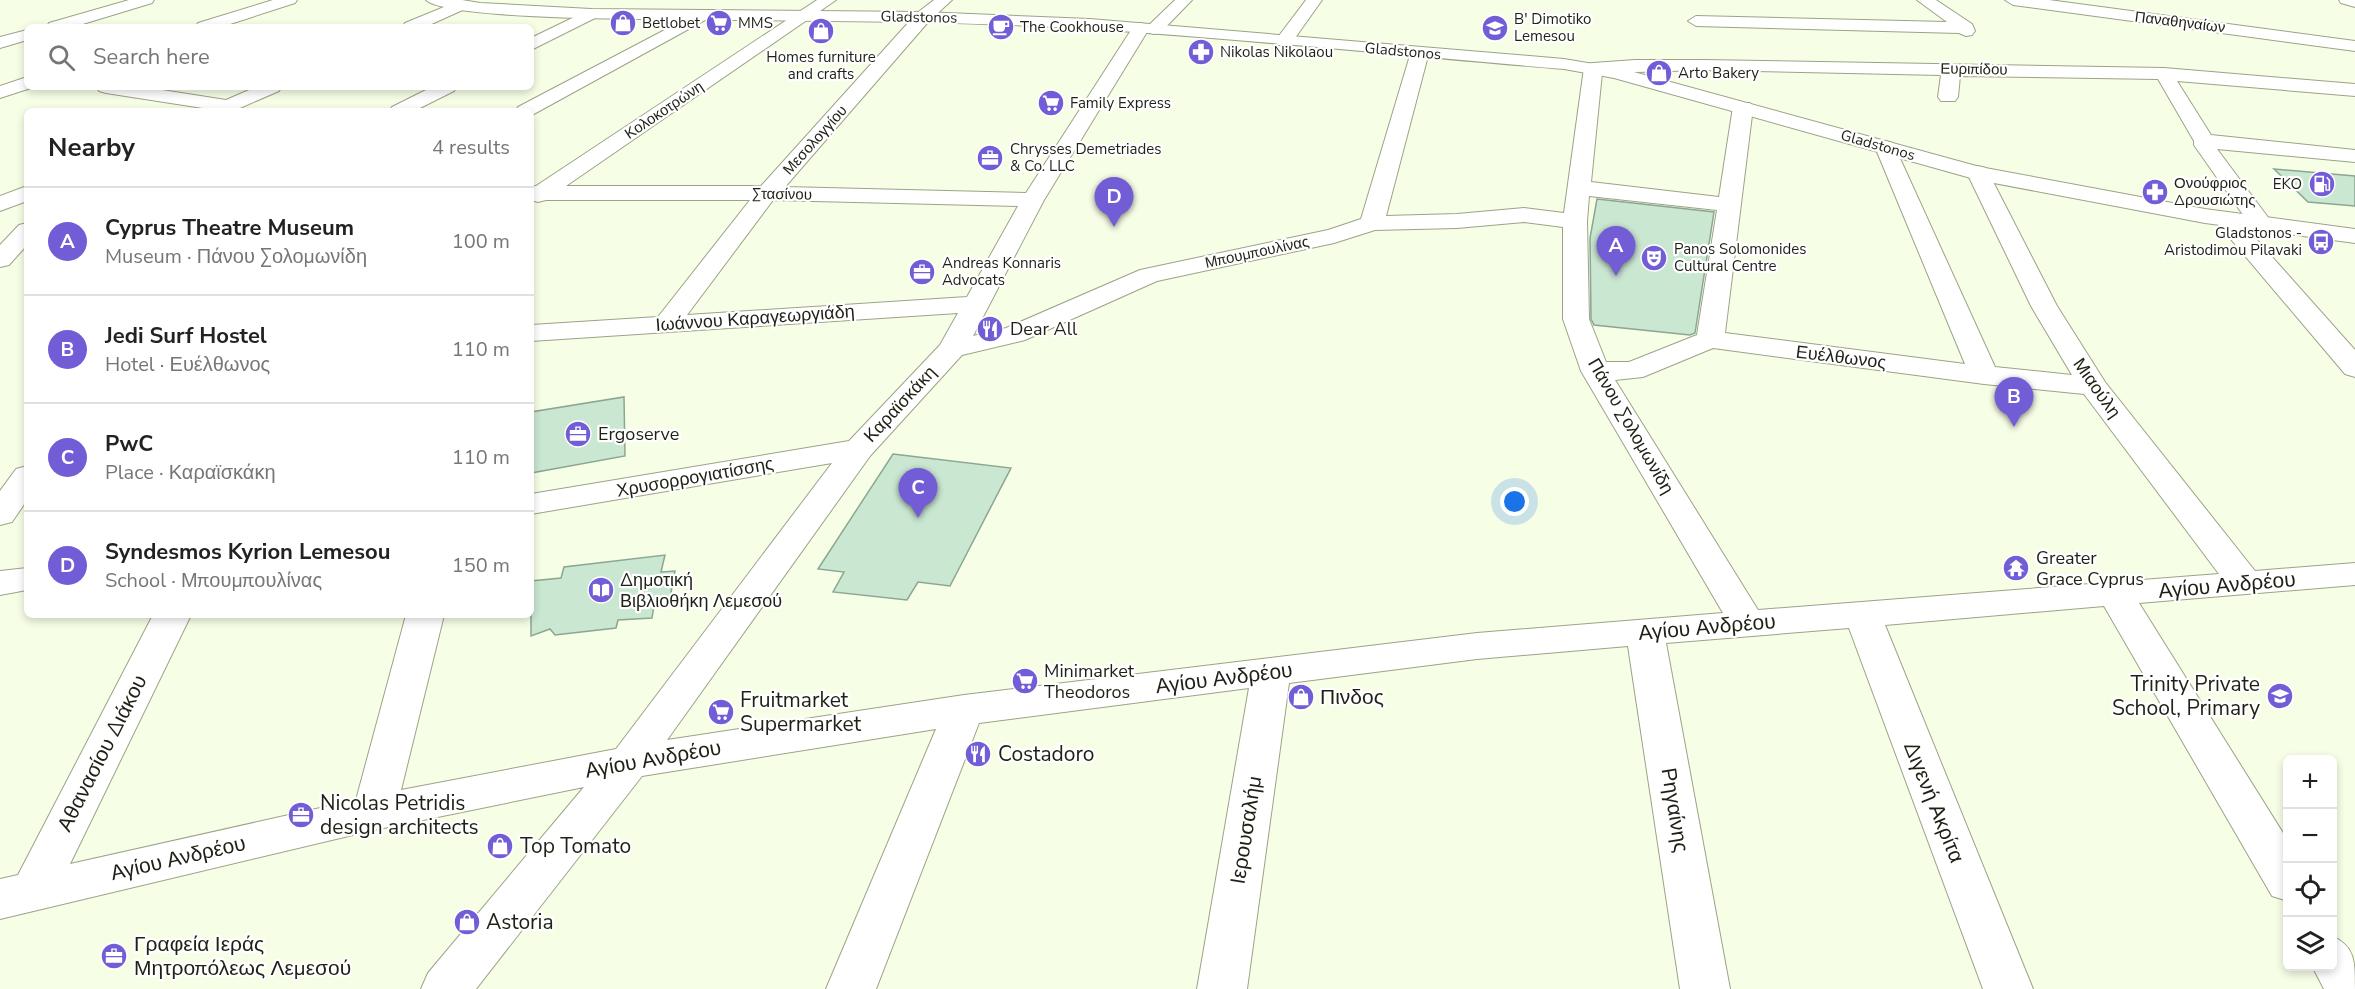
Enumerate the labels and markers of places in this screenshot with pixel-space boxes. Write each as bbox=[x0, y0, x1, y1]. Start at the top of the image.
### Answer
shop icon: Betlobet bbox=[608, 8, 638, 38]
supermarket icon: MMS bbox=[704, 8, 734, 38]
place label: B' Dimotiko Lemesou bbox=[1514, 9, 1591, 46]
cafe icon: The Cookhouse bbox=[986, 12, 1016, 42]
place label: Betlobet bbox=[642, 13, 701, 33]
place label: MMS bbox=[738, 13, 773, 33]
school or university icon: B' Dimotiko Lemesou bbox=[1480, 13, 1510, 43]
shop icon: Homes furniture and crafts bbox=[806, 16, 836, 46]
place label: The Cookhouse bbox=[1020, 17, 1124, 37]
pharmacy icon: Nikolas Nikolaou bbox=[1186, 37, 1216, 67]
place label: Nikolas Nikolaou bbox=[1220, 42, 1333, 62]
place label: Homes furniture and crafts bbox=[766, 47, 876, 84]
shop icon: Arto Bakery bbox=[1644, 58, 1674, 88]
place label: Arto Bakery bbox=[1678, 63, 1759, 83]
supermarket icon: Family Express bbox=[1036, 88, 1066, 118]
place label: Family Express bbox=[1070, 93, 1171, 113]
place label: Chrysses Demetriades & Co. LLC bbox=[1010, 139, 1161, 176]
office icon: Chrysses Demetriades & Co. LLC bbox=[975, 143, 1005, 173]
fuel station icon: EKO bbox=[2307, 169, 2337, 199]
place label: Ονούφριος Δρουσιώτης bbox=[2174, 173, 2256, 210]
place label: EKO bbox=[2273, 174, 2302, 194]
pharmacy icon: Ονούφριος Δρουσιώτης bbox=[2140, 177, 2170, 207]
pin: D bbox=[1094, 178, 1134, 227]
place label: Gladstonos - Aristodimou Pilavaki bbox=[2164, 223, 2302, 260]
pin: A bbox=[1596, 226, 1636, 276]
bus stop icon: Gladstonos - Aristodimou Pilavaki bbox=[2306, 227, 2336, 257]
place label: Panos Solomonides Cultural Centre bbox=[1674, 239, 1806, 276]
theatre icon: Panos Solomonides Cultural Centre bbox=[1639, 243, 1669, 273]
place label: Andreas Konnaris Advocats bbox=[942, 253, 1061, 290]
office icon: Andreas Konnaris Advocats bbox=[907, 257, 937, 287]
restaurant icon: Dear All bbox=[975, 314, 1005, 344]
place label: Dear All bbox=[1010, 317, 1078, 341]
pin: B bbox=[1994, 378, 2034, 427]
office icon: Ergoserve bbox=[563, 419, 593, 449]
place label: Ergoserve bbox=[598, 422, 679, 446]
pin: C bbox=[898, 468, 938, 518]
place label: Greater Grace Cyprus bbox=[2036, 546, 2144, 591]
temple icon: Greater Grace Cyprus bbox=[2001, 553, 2031, 583]
place label: Δημοτική Βιβλιοθήκη Λεμεσού bbox=[620, 568, 782, 613]
library icon: Δημοτική Βιβλιοθήκη Λεμεσού bbox=[586, 575, 616, 605]
place label: Minimarket Theodoros bbox=[1044, 659, 1135, 704]
supermarket icon: Minimarket Theodoros bbox=[1010, 666, 1040, 696]
place label: Trinity Private School, Primary bbox=[2112, 670, 2260, 722]
school or university icon: Trinity Private School, Primary bbox=[2265, 681, 2295, 711]
shop icon: Πινδος bbox=[1286, 682, 1316, 712]
place label: Πινδος bbox=[1320, 683, 1384, 711]
place label: Fruitmarket Supermarket bbox=[740, 686, 862, 738]
supermarket icon: Fruitmarket Supermarket bbox=[706, 697, 736, 727]
restaurant icon: Costadoro bbox=[963, 739, 993, 769]
place label: Costadoro bbox=[998, 740, 1095, 768]
place label: Nicolas Petridis design architects bbox=[320, 789, 479, 841]
office icon: Nicolas Petridis design architects bbox=[286, 800, 316, 830]
shop icon: Top Tomato bbox=[485, 831, 515, 861]
place label: Top Tomato bbox=[520, 832, 631, 860]
shop icon: Astoria bbox=[452, 907, 482, 937]
place label: Astoria bbox=[486, 908, 554, 936]
place label: Γραφεία Ιεράς Μητροπόλεως Λεμεσού bbox=[134, 930, 351, 982]
office icon: Γραφεία Ιεράς Μητροπόλεως Λεμεσού bbox=[99, 941, 129, 971]

